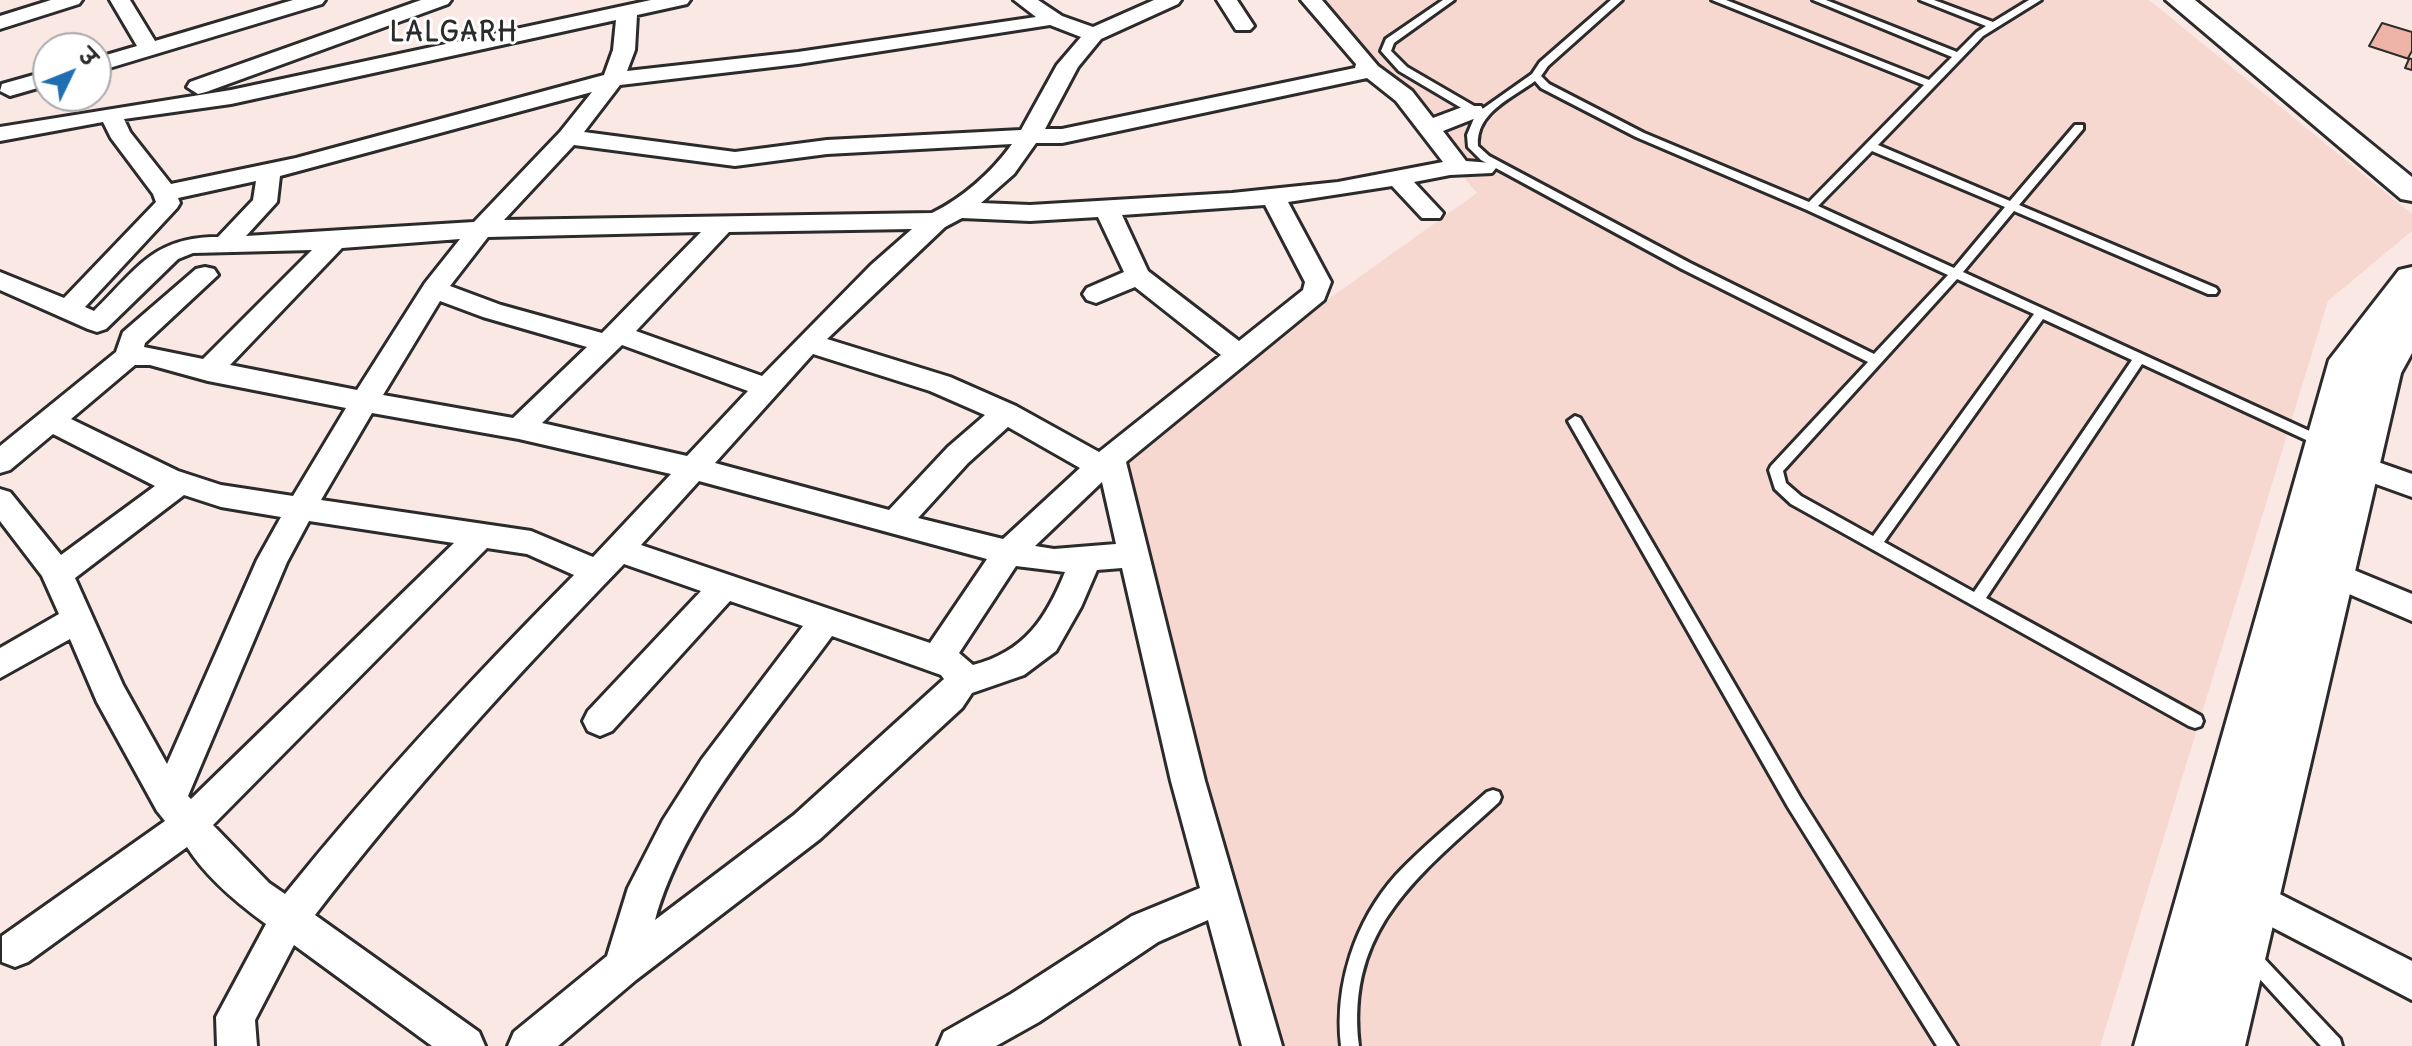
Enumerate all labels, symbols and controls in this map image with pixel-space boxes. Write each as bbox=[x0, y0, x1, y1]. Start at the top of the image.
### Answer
district label: LALGARH bbox=[390, 18, 518, 50]
north arrow bbox=[32, 32, 112, 112]
text: उ bbox=[73, 42, 103, 72]

